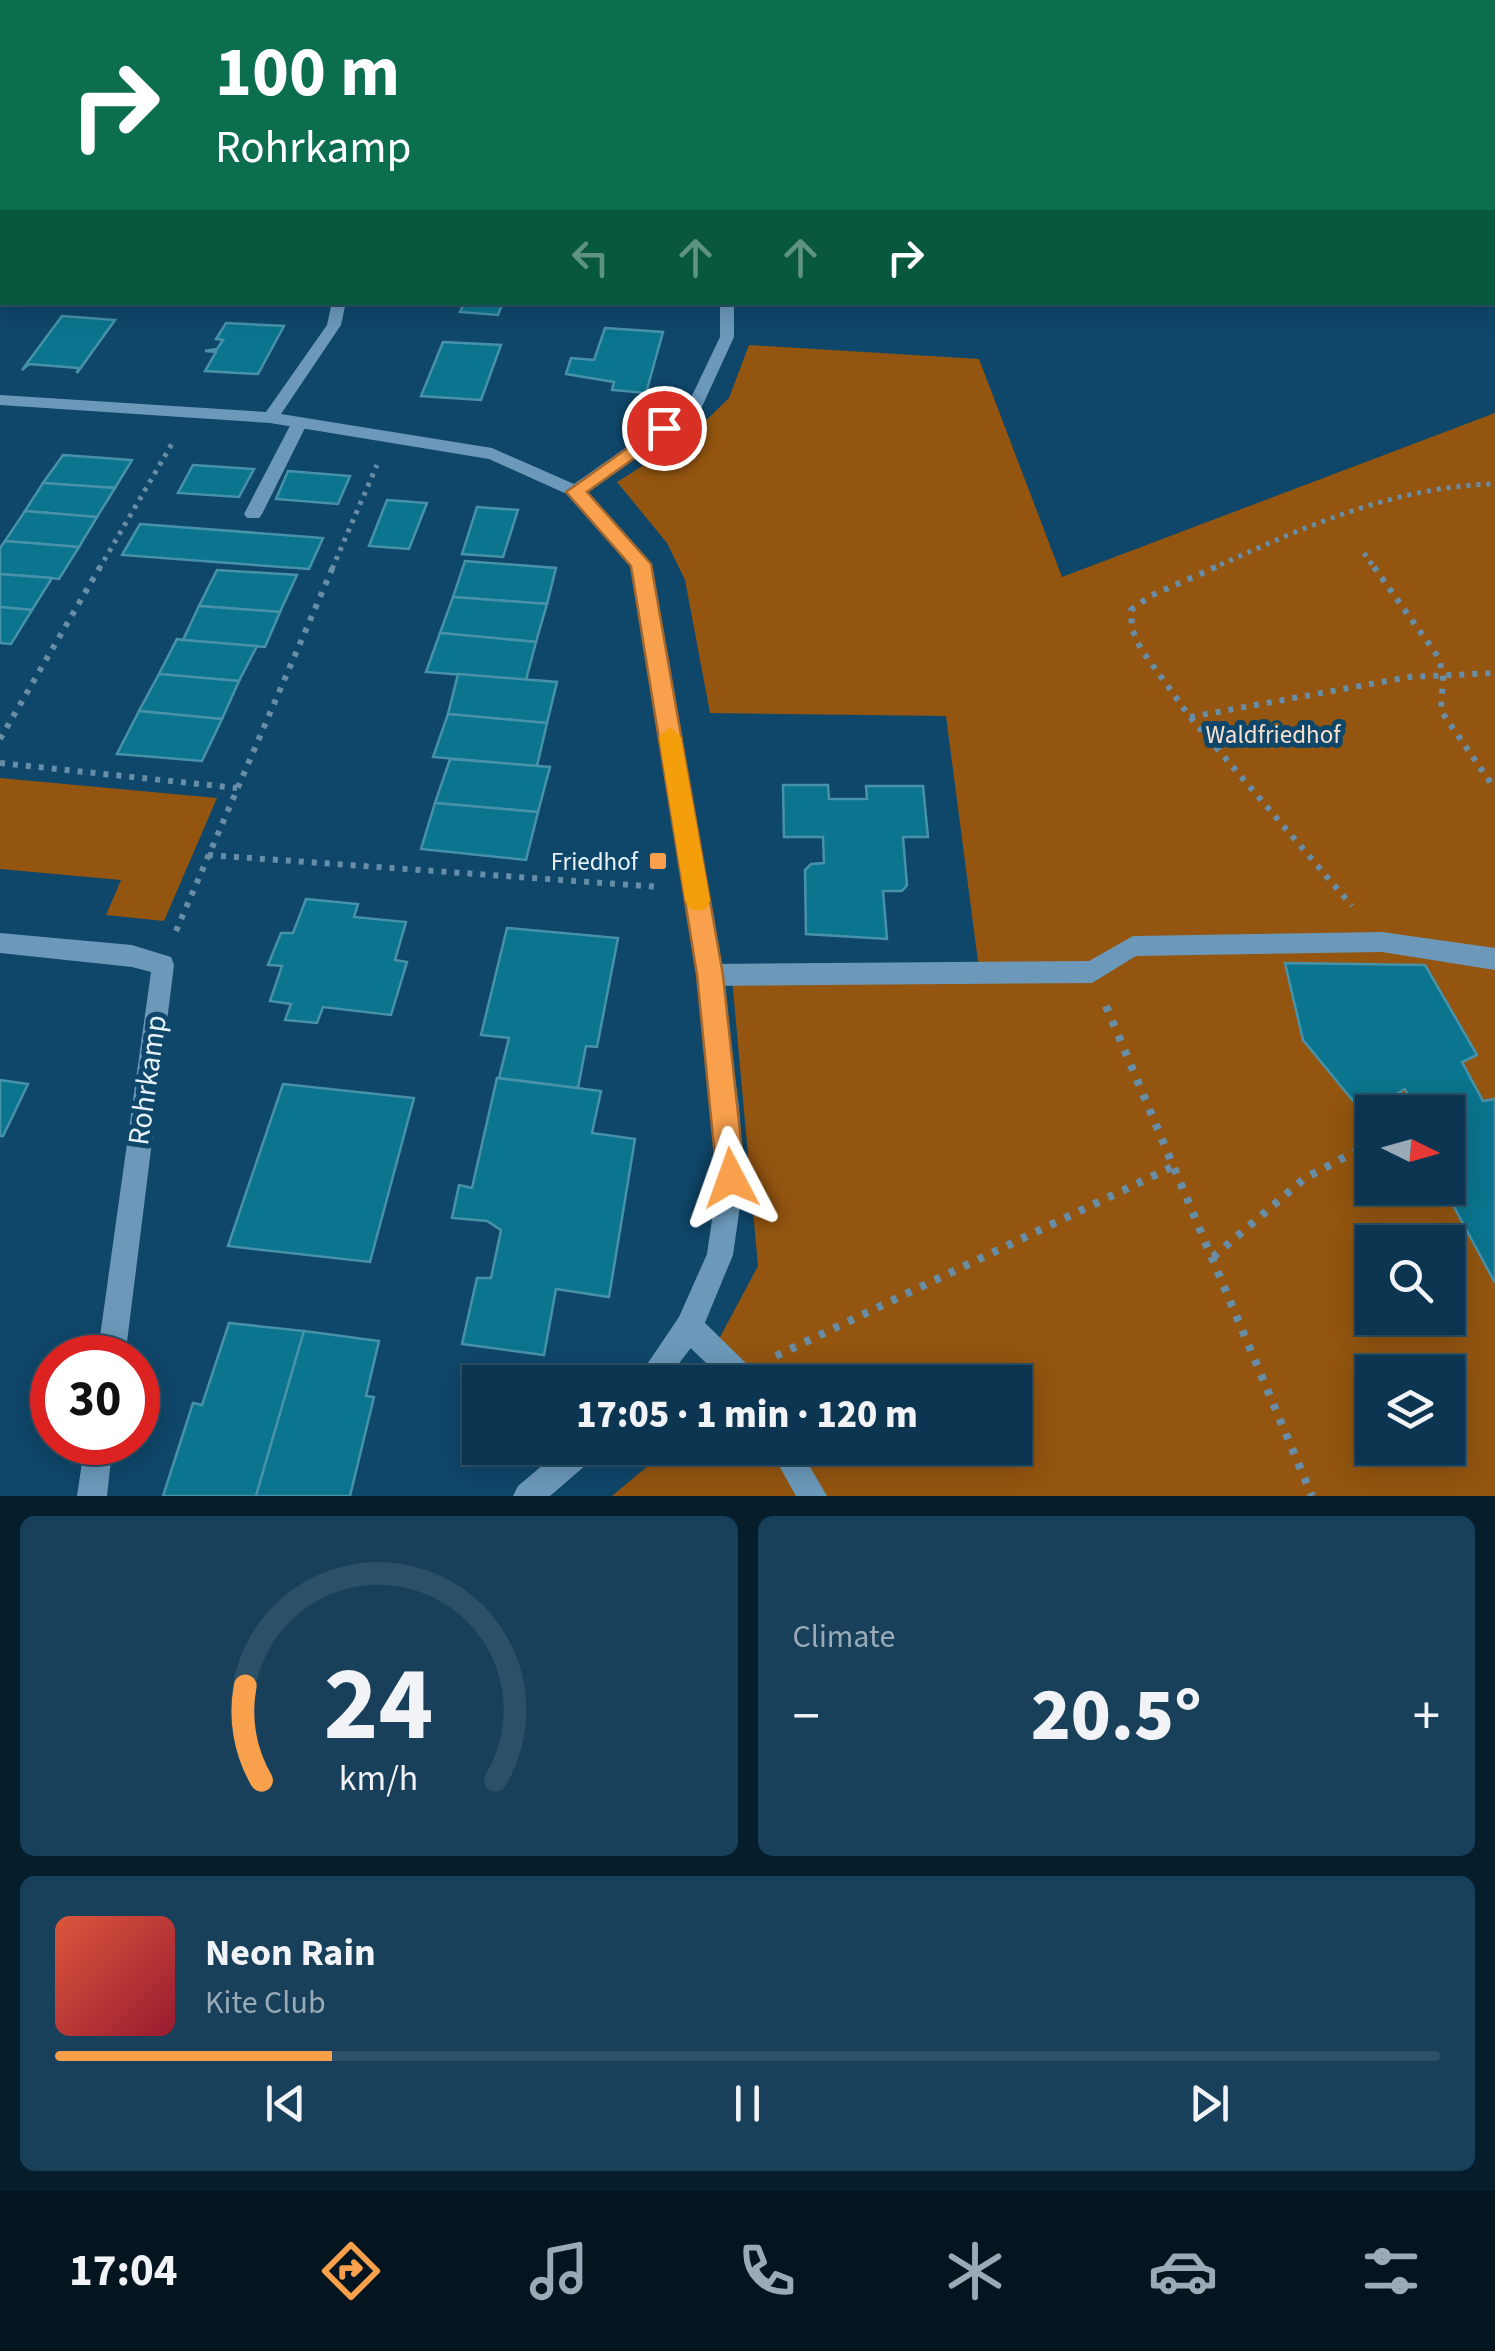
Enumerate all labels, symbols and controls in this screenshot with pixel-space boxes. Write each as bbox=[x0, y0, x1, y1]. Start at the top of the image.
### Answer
text: 100 m bbox=[215, 23, 400, 123]
icon: right bbox=[50, 40, 180, 170]
text: Rohrkamp bbox=[215, 116, 411, 180]
icon: left bbox=[563, 230, 618, 285]
icon: ahead bbox=[668, 230, 723, 285]
icon: ahead bbox=[773, 230, 828, 285]
icon: right bbox=[878, 230, 933, 285]
pin bbox=[622, 386, 707, 471]
icon: arrive bbox=[637, 401, 692, 456]
park label: Waldfriedhof bbox=[1206, 717, 1341, 753]
place label: Friedhof bbox=[551, 844, 639, 880]
marker: Friedhof bbox=[647, 850, 669, 872]
street label: Rohrkamp bbox=[117, 1012, 178, 1148]
north arrow bbox=[1355, 1095, 1465, 1205]
map controls bbox=[1355, 1095, 1465, 1465]
position arrow bbox=[679, 1126, 783, 1230]
button: search bbox=[1355, 1225, 1465, 1335]
speed limit sign: 30 bbox=[30, 1335, 160, 1465]
button: layers bbox=[1355, 1355, 1465, 1465]
text: 17:05 · 1 min · 120 m bbox=[576, 1388, 918, 1442]
text: Climate bbox=[793, 1614, 895, 1660]
text: 24 bbox=[324, 1632, 434, 1780]
text: 20.5° bbox=[1031, 1662, 1202, 1769]
text: − bbox=[793, 1678, 820, 1756]
text: + bbox=[1413, 1678, 1440, 1756]
text: km/h bbox=[339, 1753, 418, 1804]
text: Neon Rain bbox=[205, 1926, 376, 1980]
text: Kite Club bbox=[205, 1980, 326, 2026]
icon: previous bbox=[258, 2076, 313, 2131]
icon: pause bbox=[720, 2076, 775, 2131]
icon: next bbox=[1182, 2076, 1237, 2131]
icon: directions bbox=[316, 2236, 386, 2306]
icon: music bbox=[524, 2236, 594, 2306]
icon: phone bbox=[732, 2236, 802, 2306]
icon: climate bbox=[940, 2236, 1010, 2306]
icon: car bbox=[1148, 2236, 1218, 2306]
icon: filters bbox=[1356, 2236, 1426, 2306]
text: 17:04 bbox=[69, 2239, 178, 2303]

